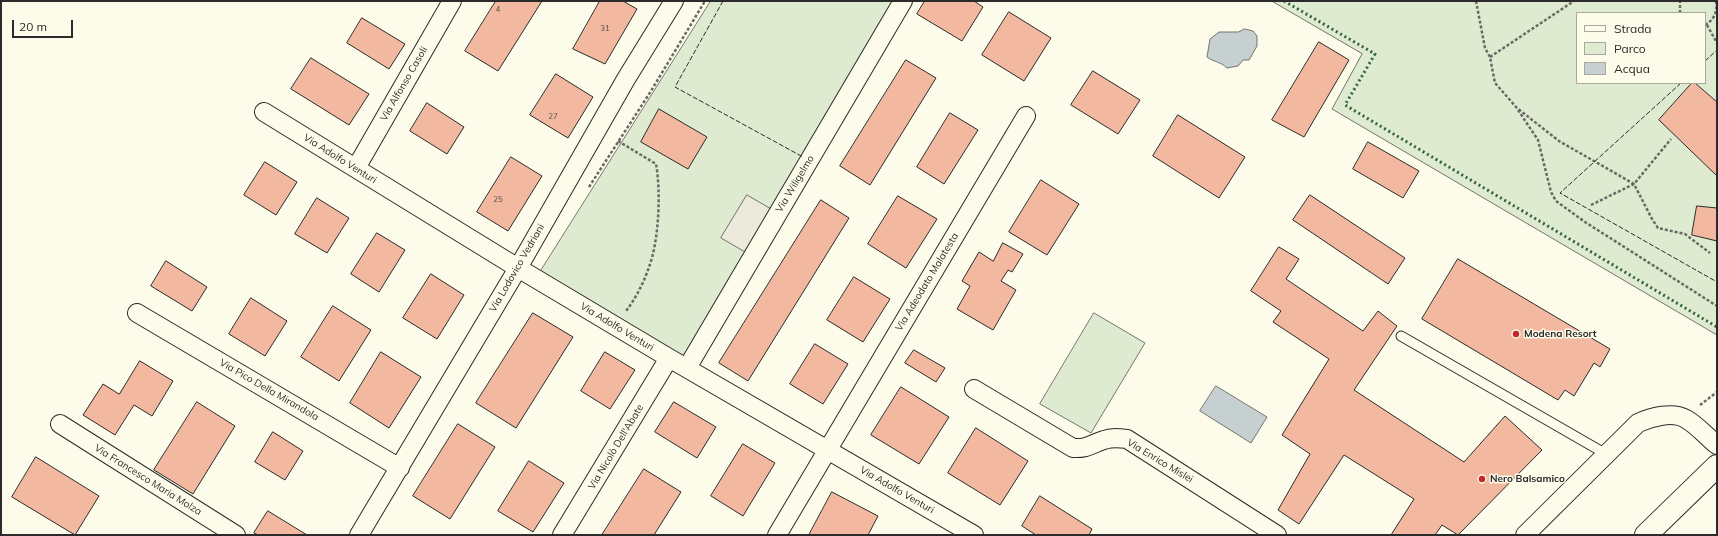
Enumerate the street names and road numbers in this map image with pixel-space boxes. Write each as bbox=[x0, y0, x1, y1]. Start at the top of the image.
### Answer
street label: Via Alfonso Casoli bbox=[378, 45, 430, 123]
street label: Via Adolfo Venturi bbox=[301, 132, 379, 186]
street label: Via Wiligelmo bbox=[773, 153, 817, 215]
street label: Via Lodovico Vedriani bbox=[487, 222, 547, 314]
street label: Via Adeodato Malatesta bbox=[893, 231, 961, 333]
street label: Via Adolfo Venturi bbox=[578, 300, 656, 354]
street label: Via Pico Della Mirandola bbox=[217, 357, 321, 423]
street label: Via Nicolò Dell'Abate bbox=[586, 402, 646, 492]
street label: Via Enrico Mislei bbox=[1125, 437, 1195, 485]
street label: Via Francesco Maria Molza bbox=[92, 442, 204, 518]
street label: Via Adolfo Venturi bbox=[858, 464, 936, 516]

